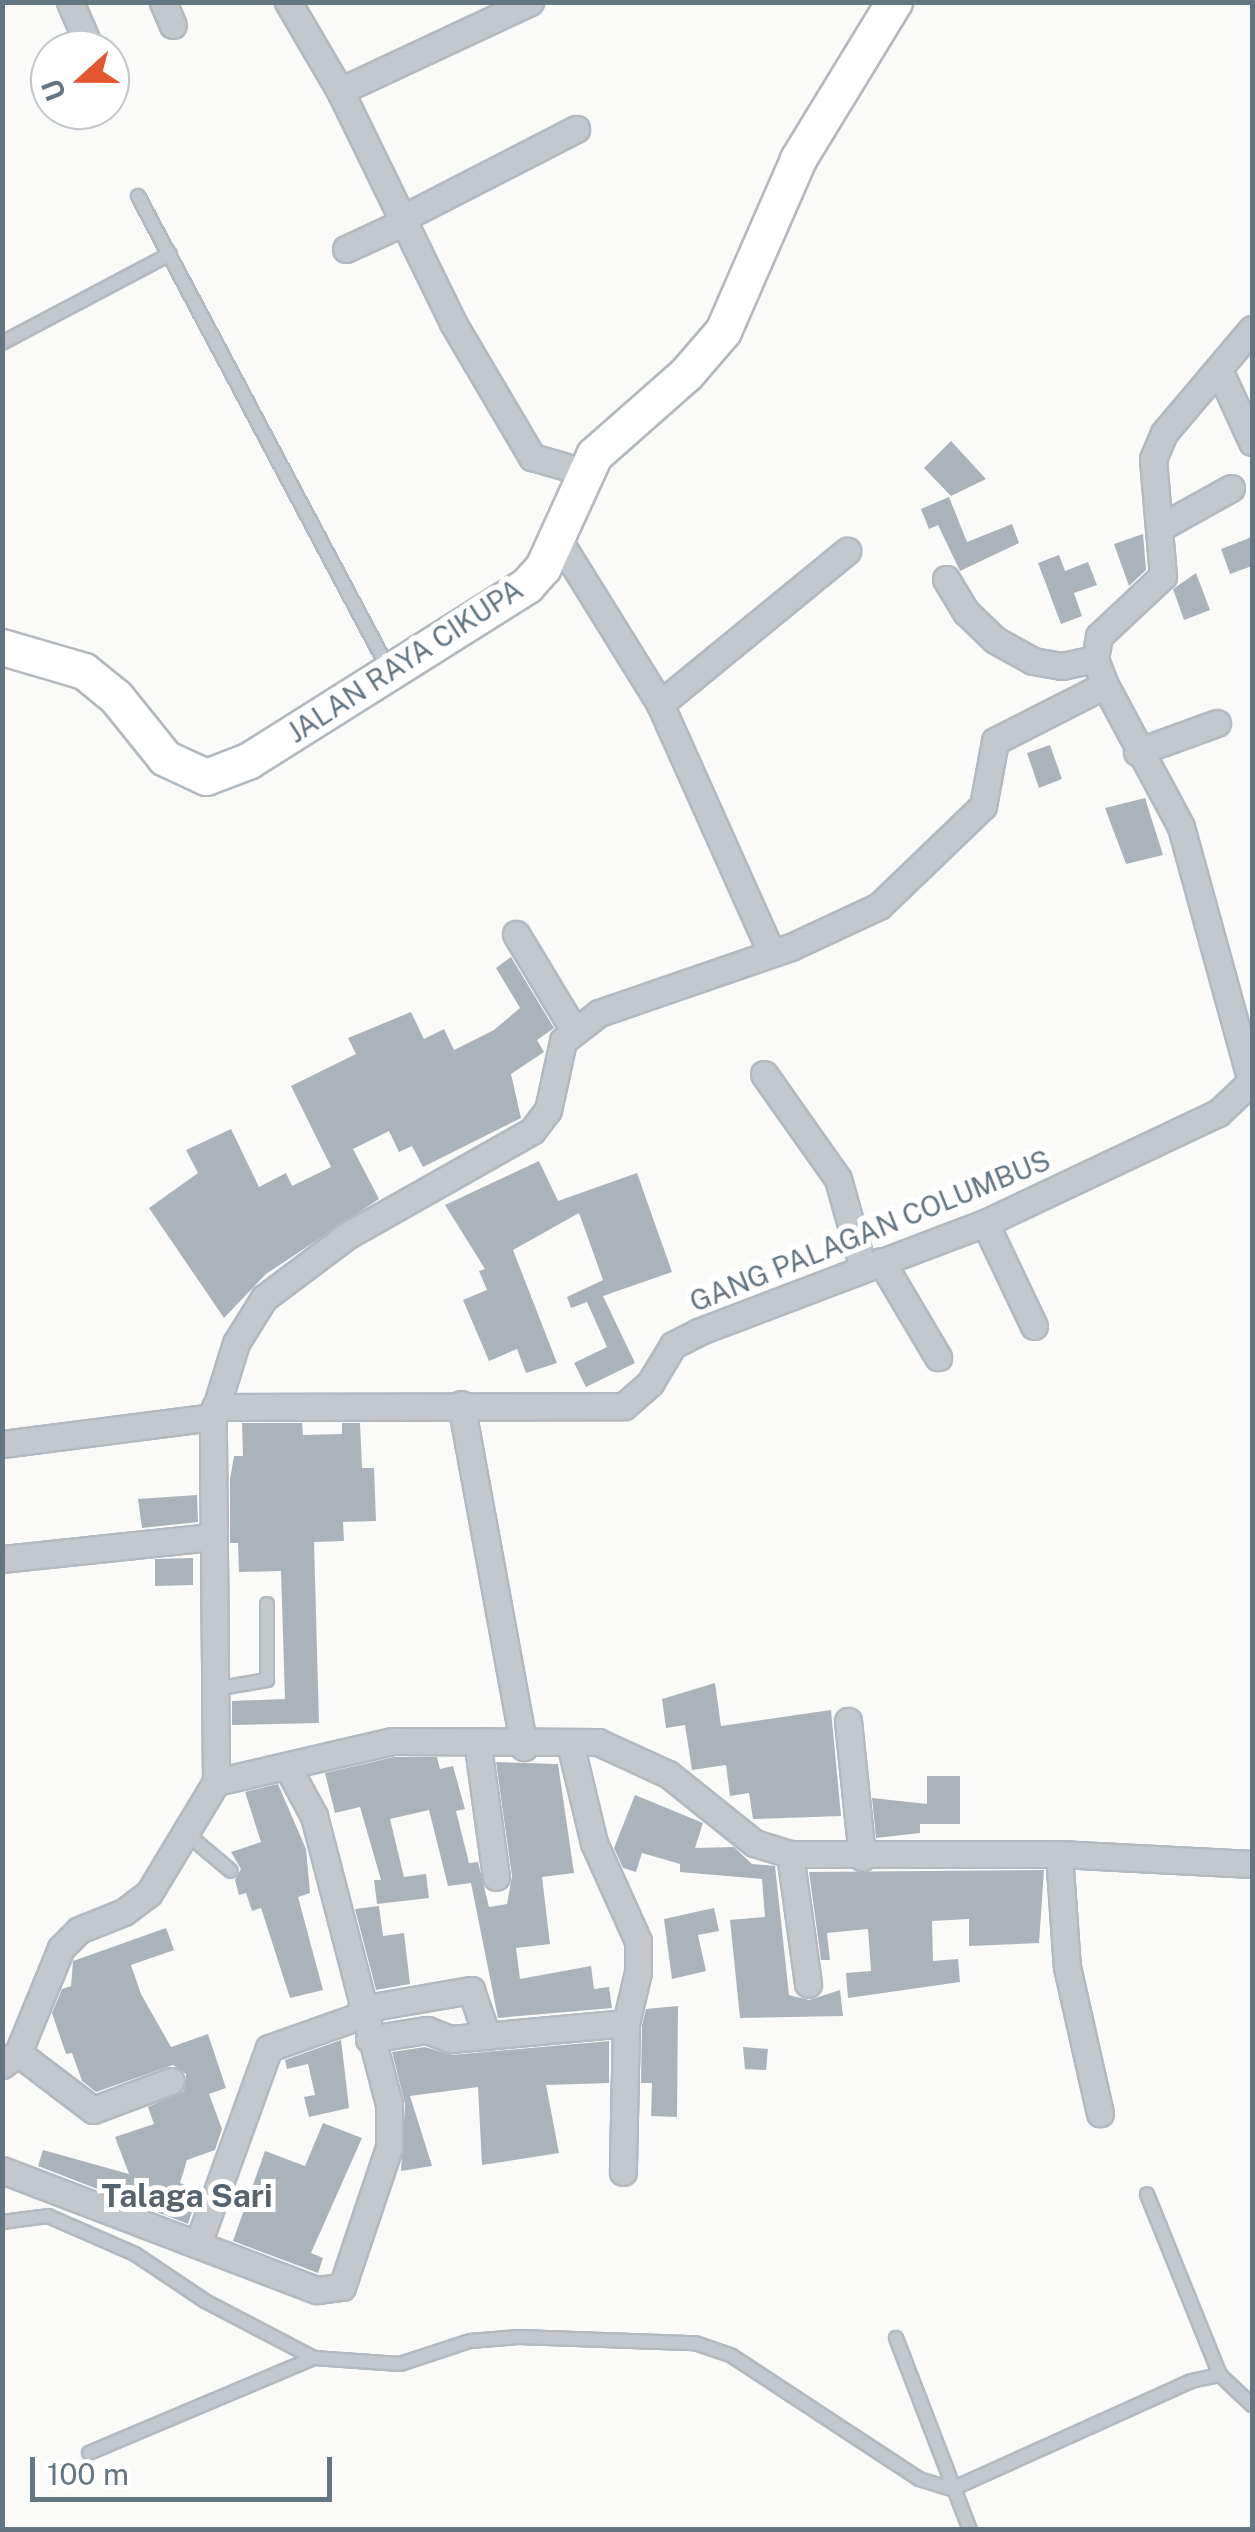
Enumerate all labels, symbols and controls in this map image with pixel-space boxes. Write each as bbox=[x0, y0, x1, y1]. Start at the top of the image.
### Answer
north arrow bbox=[30, 30, 130, 130]
text: U bbox=[34, 75, 72, 106]
street label: JALAN RAYA CIKUPA bbox=[281, 572, 529, 750]
street label: GANG PALAGAN COLUMBUS bbox=[685, 1143, 1055, 1319]
district label: Talaga Sari bbox=[101, 2177, 273, 2215]
scale bar bbox=[35, 2437, 338, 2499]
text: 100 m bbox=[47, 2456, 129, 2492]

